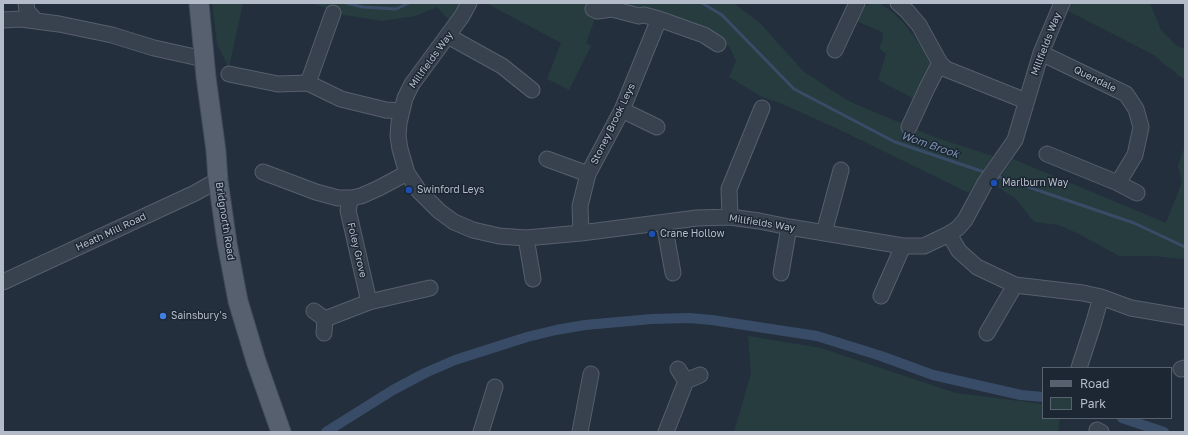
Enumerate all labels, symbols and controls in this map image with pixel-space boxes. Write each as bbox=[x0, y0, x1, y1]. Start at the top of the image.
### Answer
street label: Millfields Way bbox=[1028, 11, 1064, 77]
street label: Millfields Way bbox=[406, 29, 456, 91]
street label: Quendale bbox=[1072, 64, 1118, 94]
street label: Stoney Brook Leys bbox=[588, 81, 638, 167]
water label: Wom Brook bbox=[899, 129, 961, 161]
place label: Marlburn Way bbox=[1002, 177, 1068, 189]
marker: Marlburn Way bbox=[989, 178, 999, 188]
street label: Bridgnorth Road bbox=[213, 181, 237, 261]
place label: Swinford Leys bbox=[417, 184, 484, 196]
marker: Swinford Leys bbox=[404, 185, 414, 195]
street label: Heath Mill Road bbox=[74, 210, 148, 254]
street label: Millfields Way bbox=[728, 212, 796, 234]
street label: Foley Grove bbox=[345, 221, 369, 279]
place label: Crane Hollow bbox=[660, 228, 725, 240]
marker: Crane Hollow bbox=[647, 229, 657, 239]
place label: Sainsbury's bbox=[171, 310, 227, 322]
marker: Sainsbury's bbox=[158, 311, 168, 321]
legend bbox=[1042, 367, 1172, 419]
text: Road bbox=[1080, 376, 1109, 391]
text: Park bbox=[1080, 396, 1106, 411]

